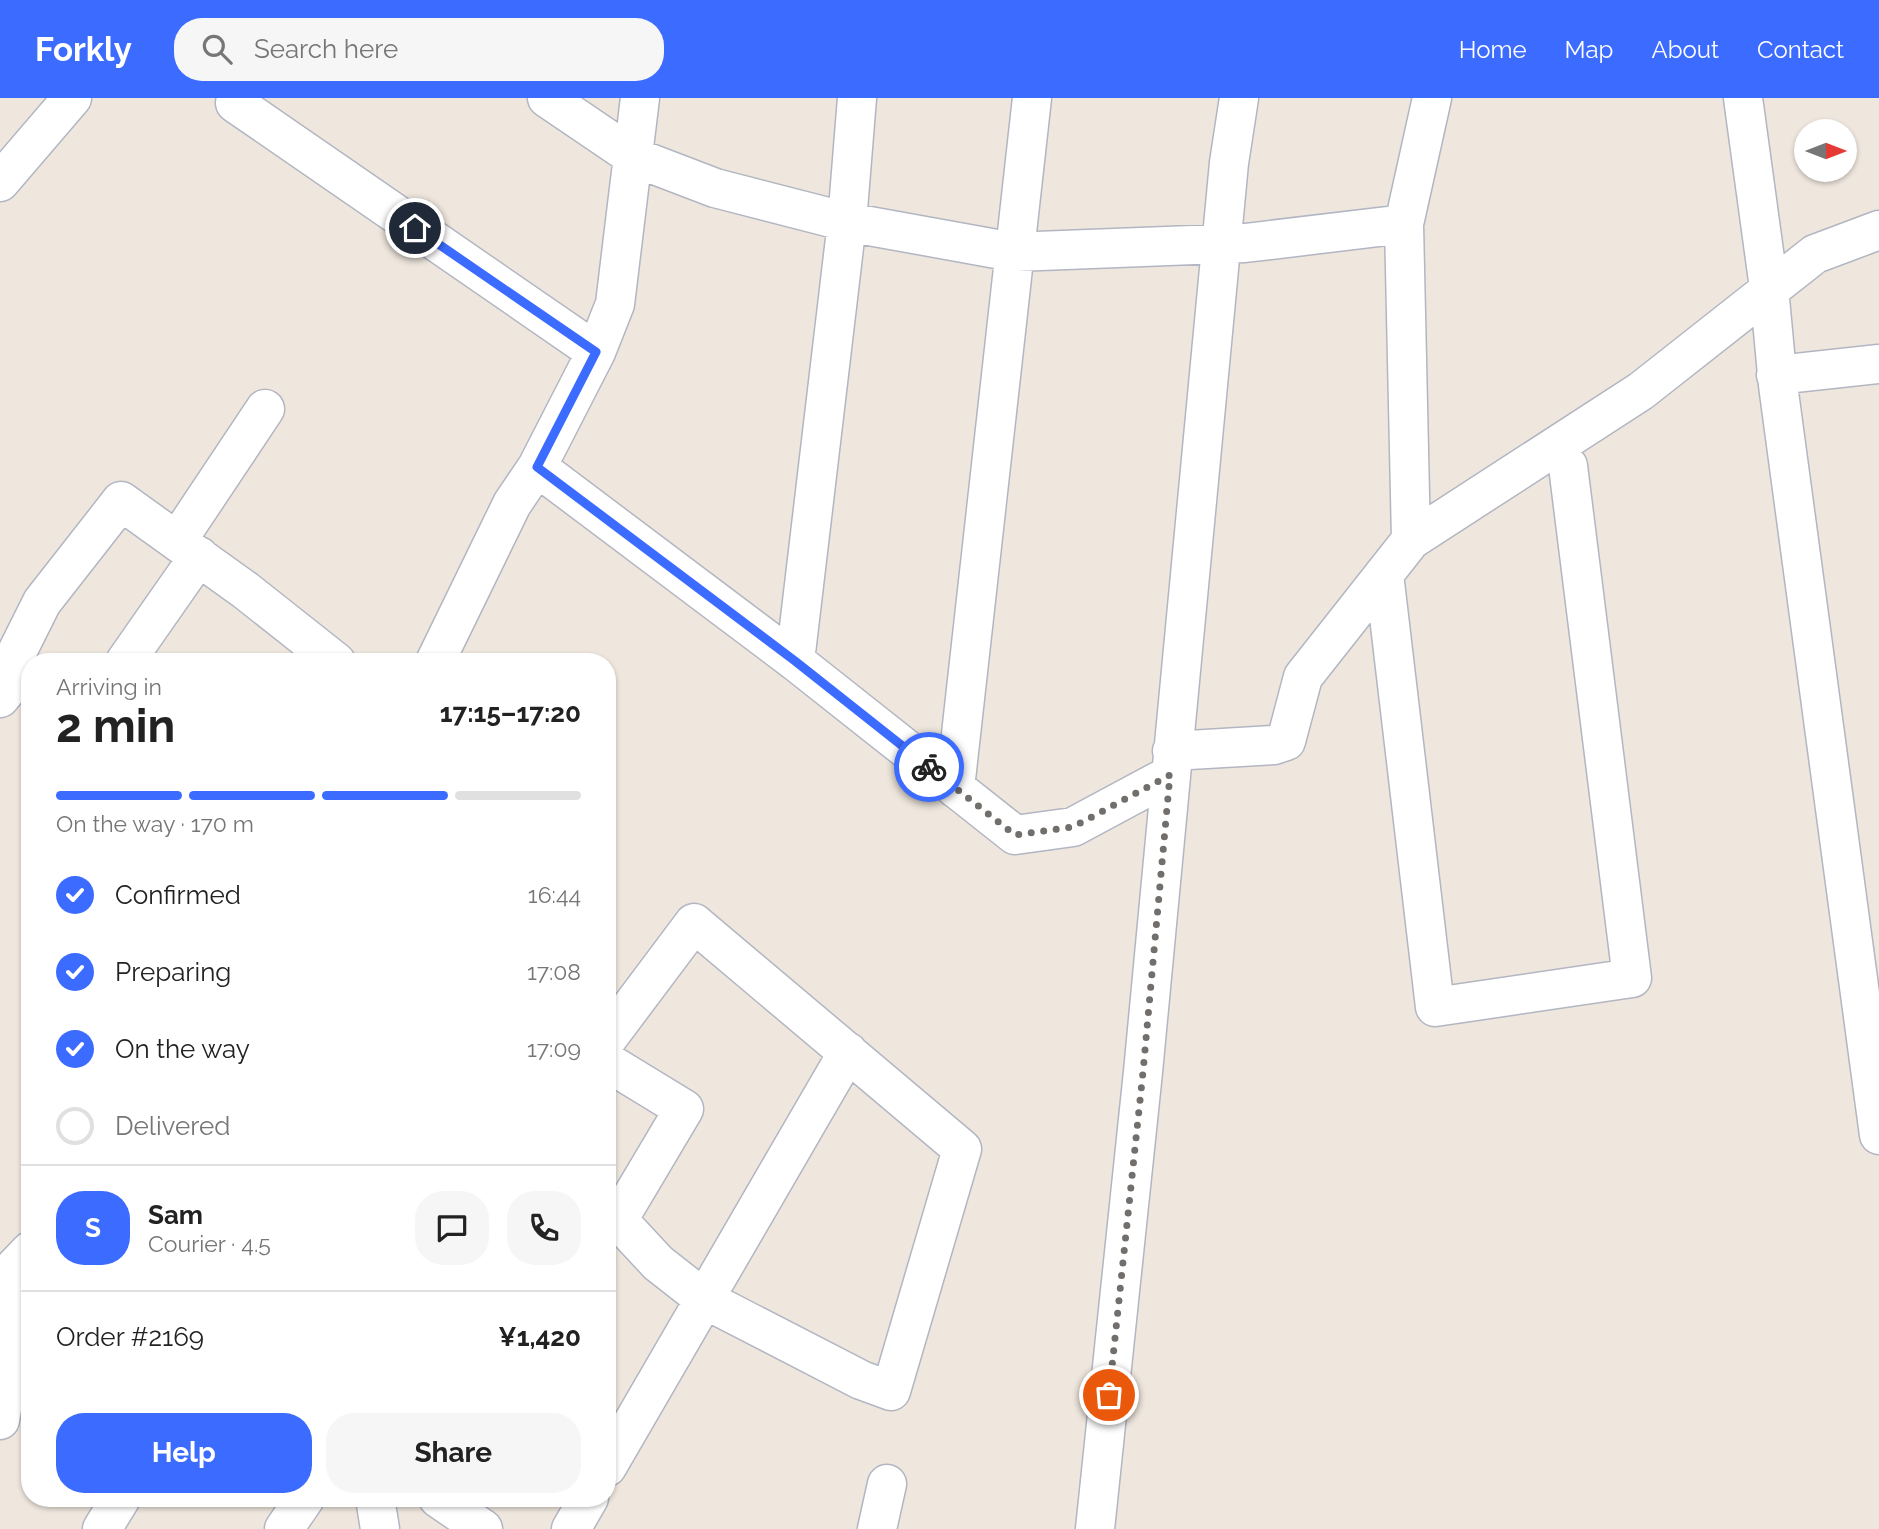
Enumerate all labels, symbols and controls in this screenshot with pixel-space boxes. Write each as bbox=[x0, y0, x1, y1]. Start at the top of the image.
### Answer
search box bbox=[174, 18, 664, 81]
text: Forkly bbox=[35, 30, 132, 69]
icon: search bbox=[198, 30, 236, 68]
text: Search here bbox=[254, 34, 398, 64]
text: Home bbox=[1459, 35, 1527, 64]
text: Map bbox=[1565, 35, 1613, 64]
text: About bbox=[1651, 35, 1719, 64]
text: Contact bbox=[1757, 35, 1844, 64]
north arrow bbox=[1794, 119, 1857, 182]
map controls bbox=[1794, 119, 1857, 182]
pin bbox=[385, 198, 445, 258]
icon: home bbox=[396, 209, 434, 247]
text: Arriving in bbox=[56, 673, 162, 700]
text: 17:15–17:20 bbox=[440, 698, 581, 728]
text: 2 min bbox=[56, 699, 175, 753]
courier bbox=[894, 732, 964, 802]
icon: bike bbox=[910, 748, 948, 786]
text: On the way · 170 m bbox=[56, 810, 254, 837]
icon: check bbox=[56, 876, 94, 914]
text: Confirmed bbox=[115, 880, 241, 910]
text: 16:44 bbox=[528, 881, 581, 908]
icon: check bbox=[56, 953, 94, 991]
text: Preparing bbox=[115, 957, 231, 987]
text: 17:08 bbox=[527, 958, 581, 985]
icon: check bbox=[56, 1030, 94, 1068]
text: On the way bbox=[115, 1034, 250, 1064]
text: 17:09 bbox=[527, 1035, 581, 1062]
text: Delivered bbox=[115, 1111, 230, 1141]
button: chat bbox=[415, 1191, 489, 1265]
button: phone bbox=[507, 1191, 581, 1265]
text: Sam bbox=[148, 1200, 203, 1230]
text: S bbox=[85, 1213, 101, 1243]
text: Courier · 4.5 bbox=[148, 1230, 271, 1257]
text: Order #2169 bbox=[56, 1322, 204, 1352]
text: ¥1,420 bbox=[498, 1322, 581, 1352]
pin bbox=[1079, 1365, 1139, 1425]
icon: bag bbox=[1090, 1376, 1128, 1414]
button: Help bbox=[56, 1413, 312, 1493]
button: Share bbox=[326, 1413, 581, 1493]

